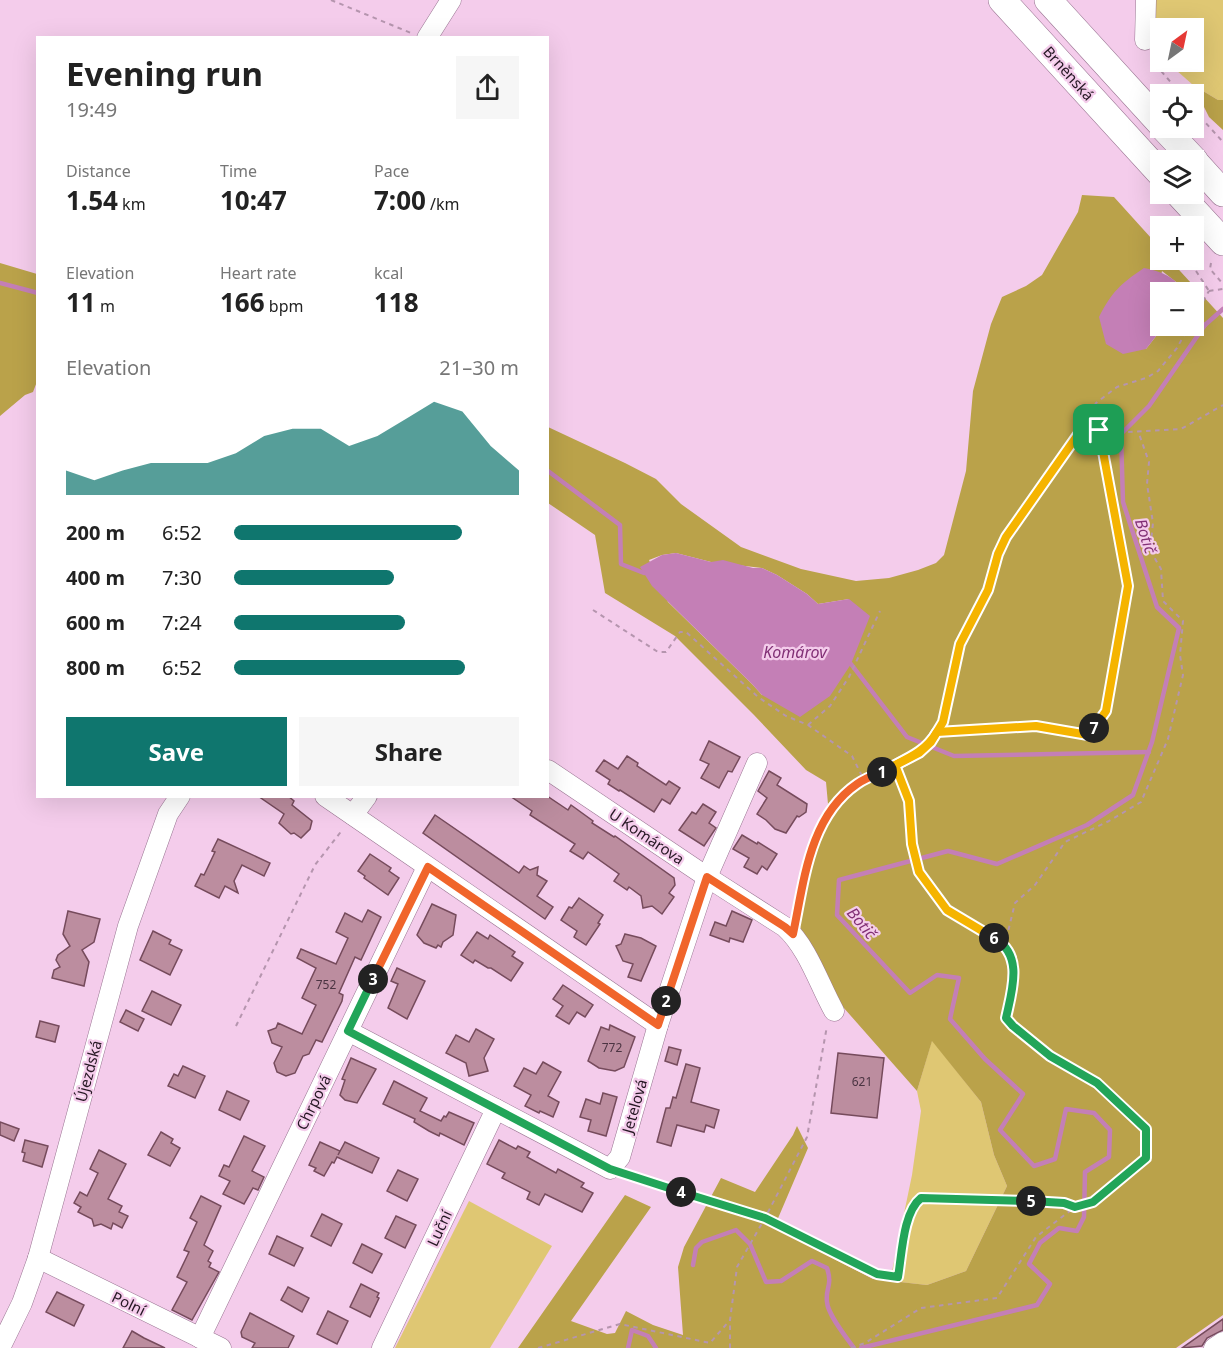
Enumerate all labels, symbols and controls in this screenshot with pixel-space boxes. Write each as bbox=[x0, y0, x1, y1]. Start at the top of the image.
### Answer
north arrow bbox=[1150, 18, 1204, 72]
map controls bbox=[1150, 18, 1204, 336]
street label: Brněnská bbox=[1039, 42, 1099, 104]
text: Evening run bbox=[66, 51, 263, 96]
button: share bbox=[456, 56, 519, 119]
button: locate bbox=[1150, 84, 1204, 138]
text: 19:49 bbox=[66, 96, 117, 123]
button: layers bbox=[1150, 150, 1204, 204]
text: Distance bbox=[66, 160, 131, 182]
text: Time bbox=[220, 160, 257, 182]
text: Pace bbox=[374, 160, 409, 182]
text: 1.54 bbox=[66, 182, 118, 218]
text: 10:47 bbox=[220, 182, 287, 218]
text: 7:00 bbox=[374, 182, 426, 218]
text: km bbox=[118, 193, 146, 215]
text: /km bbox=[426, 193, 460, 215]
button: + bbox=[1150, 216, 1204, 270]
text: Elevation bbox=[66, 262, 134, 284]
text: Heart rate bbox=[220, 262, 296, 284]
text: kcal bbox=[374, 262, 403, 284]
button: − bbox=[1150, 282, 1204, 336]
text: 11 bbox=[66, 284, 96, 320]
text: 166 bbox=[220, 284, 265, 320]
text: 118 bbox=[374, 284, 419, 320]
text: m bbox=[96, 295, 115, 317]
text: bpm bbox=[265, 295, 303, 317]
text: Elevation bbox=[66, 354, 151, 381]
text: 21–30 m bbox=[439, 354, 519, 381]
pin bbox=[1073, 404, 1124, 455]
icon: arrive bbox=[1082, 413, 1115, 446]
water label: Botič bbox=[1130, 516, 1162, 558]
text: 200 m bbox=[66, 519, 125, 546]
text: 6:52 bbox=[162, 519, 202, 546]
text: 400 m bbox=[66, 564, 125, 591]
text: 7:30 bbox=[162, 564, 202, 591]
text: 600 m bbox=[66, 609, 125, 636]
text: 7:24 bbox=[162, 609, 202, 636]
water label: Komárov bbox=[763, 641, 828, 663]
text: 800 m bbox=[66, 654, 125, 681]
text: 6:52 bbox=[162, 654, 202, 681]
pin: 7 bbox=[1079, 713, 1109, 743]
button: Save bbox=[66, 717, 287, 786]
button: Share bbox=[299, 717, 519, 786]
text: 7 bbox=[1089, 717, 1099, 739]
pin: 1 bbox=[867, 757, 897, 787]
text: 1 bbox=[877, 761, 887, 783]
street label: U Komárova bbox=[606, 804, 688, 868]
water label: Botič bbox=[842, 902, 883, 945]
pin: 6 bbox=[979, 923, 1009, 953]
text: 6 bbox=[989, 927, 999, 949]
pin: 3 bbox=[358, 964, 388, 994]
text: 3 bbox=[368, 968, 378, 990]
house number: 752 bbox=[316, 976, 336, 993]
pin: 2 bbox=[651, 986, 681, 1016]
text: 2 bbox=[661, 990, 671, 1012]
street label: Újezdská bbox=[70, 1038, 106, 1104]
house number: 772 bbox=[602, 1039, 622, 1056]
street label: Chrpová bbox=[291, 1071, 335, 1133]
house number: 621 bbox=[852, 1073, 872, 1090]
street label: Jetelová bbox=[616, 1077, 651, 1137]
pin: 4 bbox=[666, 1177, 696, 1207]
text: 4 bbox=[676, 1181, 686, 1203]
pin: 5 bbox=[1016, 1186, 1046, 1216]
text: 5 bbox=[1026, 1190, 1036, 1212]
street label: Luční bbox=[422, 1206, 456, 1249]
street label: Polní bbox=[109, 1286, 150, 1320]

